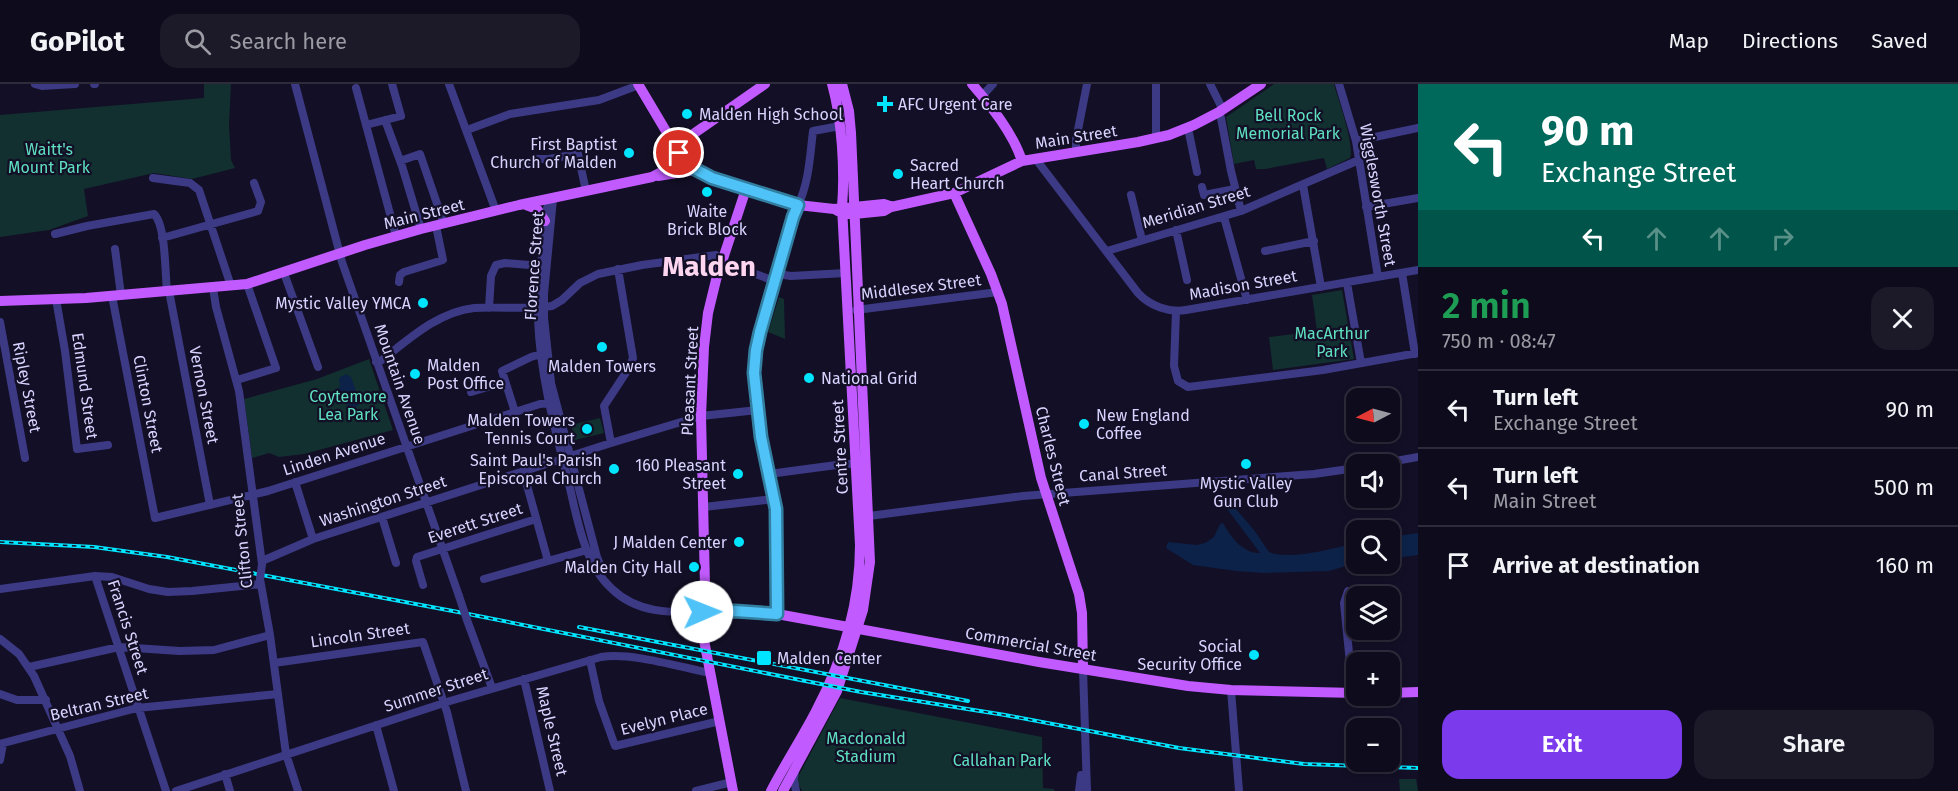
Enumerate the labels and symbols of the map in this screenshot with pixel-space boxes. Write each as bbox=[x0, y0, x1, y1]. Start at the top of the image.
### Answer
marker: AFC Urgent Care bbox=[876, 95, 894, 113]
place label: AFC Urgent Care bbox=[898, 95, 1013, 114]
place label: Malden High School bbox=[699, 105, 843, 124]
park label: Bell Rock Memorial Park bbox=[1236, 106, 1341, 143]
marker: Malden High School bbox=[680, 107, 694, 121]
street label: Main Street bbox=[1034, 121, 1119, 153]
street label: Wigglesworth Street bbox=[1356, 122, 1400, 268]
pin bbox=[653, 127, 704, 178]
place label: First Baptist Church of Malden bbox=[490, 135, 617, 172]
park label: Waitt's Mount Park bbox=[8, 140, 91, 177]
marker: First Baptist Church of Malden bbox=[622, 146, 636, 160]
place label: Sacred Heart Church bbox=[910, 156, 1005, 193]
marker: Sacred Heart Church bbox=[891, 167, 905, 181]
street label: Meridian Street bbox=[1140, 182, 1252, 232]
marker: Waite Brick Block bbox=[700, 185, 714, 199]
street label: Main Street bbox=[382, 195, 467, 233]
place label: Waite Brick Block bbox=[667, 202, 748, 239]
street label: Florence Street bbox=[521, 211, 547, 321]
district label: Malden bbox=[662, 250, 756, 283]
street label: Madison Street bbox=[1188, 266, 1299, 304]
street label: Middlesex Street bbox=[860, 270, 982, 304]
place label: Mystic Valley YMCA bbox=[275, 294, 412, 313]
marker: Mystic Valley YMCA bbox=[416, 296, 430, 310]
street label: Mountain Avenue bbox=[370, 321, 430, 447]
park label: MacArthur Park bbox=[1295, 324, 1370, 361]
street label: Pleasant Street bbox=[678, 326, 702, 436]
street label: Edmund Street bbox=[68, 331, 102, 441]
street label: Ripley Street bbox=[9, 340, 45, 434]
marker: Malden Towers bbox=[595, 340, 609, 354]
street label: Vernon Street bbox=[185, 345, 223, 446]
street label: Clinton Street bbox=[129, 353, 167, 455]
place label: Malden Post Office bbox=[427, 356, 504, 393]
place label: Malden Towers bbox=[548, 357, 656, 376]
marker: Malden Post Office bbox=[408, 367, 422, 381]
place label: National Grid bbox=[821, 369, 917, 388]
marker: National Grid bbox=[802, 371, 816, 385]
park label: Coytemore Lea Park bbox=[309, 387, 387, 424]
north arrow bbox=[1346, 388, 1400, 442]
street label: Centre Street bbox=[828, 399, 852, 495]
street label: Charles Street bbox=[1032, 404, 1075, 508]
place label: New England Coffee bbox=[1096, 406, 1190, 443]
place label: Malden Towers Tennis Court bbox=[467, 411, 575, 448]
marker: New England Coffee bbox=[1077, 417, 1091, 431]
marker: Malden Towers Tennis Court bbox=[580, 422, 594, 436]
street label: Linden Avenue bbox=[280, 428, 388, 480]
place label: Saint Paul's Parish Episcopal Church bbox=[470, 451, 602, 488]
place label: 160 Pleasant Street bbox=[635, 456, 726, 493]
marker: Mystic Valley Gun Club bbox=[1239, 457, 1253, 471]
street label: Canal Street bbox=[1079, 460, 1168, 486]
marker: Saint Paul's Parish Episcopal Church bbox=[607, 462, 621, 476]
marker: 160 Pleasant Street bbox=[731, 467, 745, 481]
street label: Washington Street bbox=[317, 471, 449, 530]
place label: Mystic Valley Gun Club bbox=[1200, 474, 1292, 511]
street label: Clifton Street bbox=[228, 492, 256, 589]
street label: Everett Street bbox=[425, 499, 525, 547]
place label: J Malden Center bbox=[613, 533, 728, 552]
marker: J Malden Center bbox=[732, 535, 746, 549]
place label: Malden City Hall bbox=[564, 558, 682, 577]
marker: Malden City Hall bbox=[687, 560, 701, 574]
street label: Francis Street bbox=[104, 577, 152, 677]
position arrow bbox=[670, 580, 734, 644]
street label: Lincoln Street bbox=[309, 619, 411, 651]
street label: Commercial Street bbox=[964, 623, 1098, 665]
place label: Social Security Office bbox=[1138, 637, 1242, 674]
marker: Social Security Office bbox=[1247, 648, 1261, 662]
marker: Malden Center bbox=[755, 649, 773, 667]
place label: Malden Center bbox=[777, 649, 882, 668]
street label: Summer Street bbox=[382, 664, 490, 716]
street label: Beltran Street bbox=[48, 683, 150, 725]
street label: Maple Street bbox=[532, 684, 572, 778]
street label: Evelyn Place bbox=[618, 699, 710, 739]
park label: Macdonald Stadium bbox=[826, 729, 906, 766]
park label: Callahan Park bbox=[953, 751, 1052, 770]

